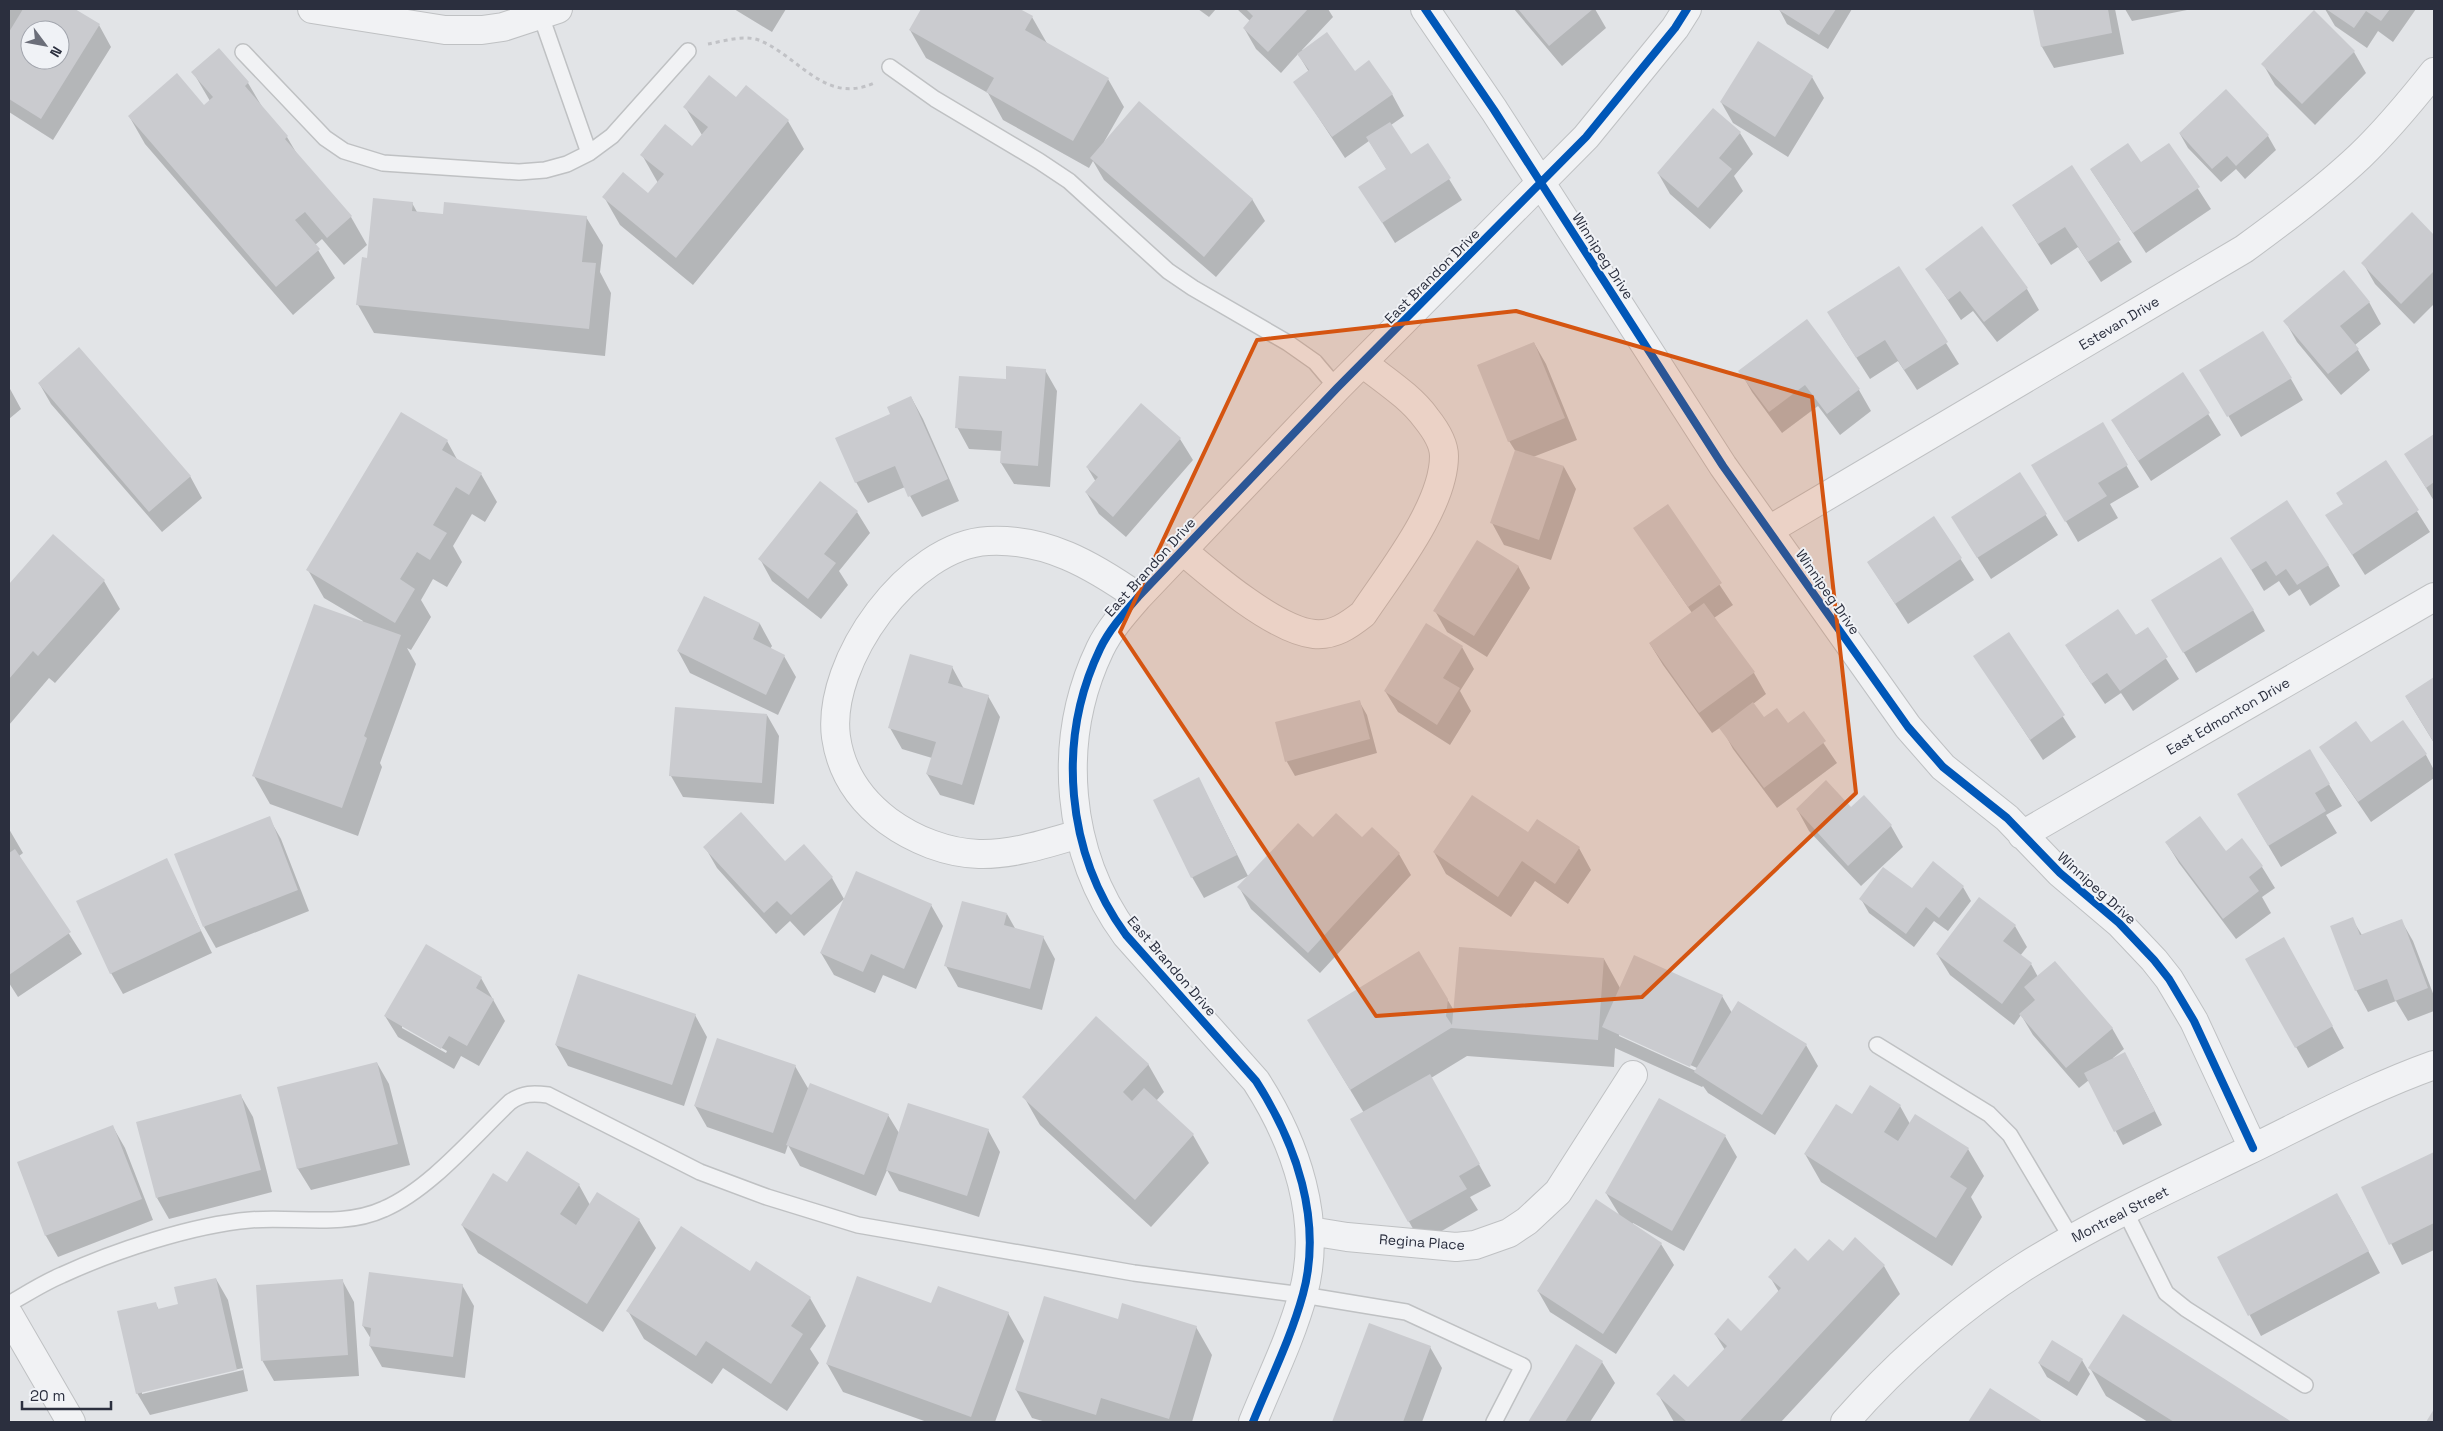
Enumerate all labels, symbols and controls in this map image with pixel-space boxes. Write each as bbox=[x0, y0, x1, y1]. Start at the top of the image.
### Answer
north arrow bbox=[20, 20, 70, 70]
text: N bbox=[46, 43, 66, 61]
street label: Winnipeg Drive bbox=[1568, 209, 1638, 303]
street label: East Brandon Drive bbox=[1381, 225, 1483, 327]
street label: Estevan Drive bbox=[2076, 292, 2162, 354]
street label: East Brandon Drive bbox=[1101, 514, 1199, 620]
street label: Winnipeg Drive bbox=[1792, 546, 1864, 638]
street label: East Edmonton Drive bbox=[2163, 673, 2293, 759]
street label: Winnipeg Drive bbox=[2054, 848, 2140, 928]
street label: East Brandon Drive bbox=[1123, 912, 1221, 1020]
street label: Montreal Street bbox=[2068, 1182, 2172, 1246]
street label: Regina Place bbox=[1378, 1230, 1466, 1254]
scale bar bbox=[22, 1378, 111, 1410]
text: 20 m bbox=[30, 1386, 65, 1405]

